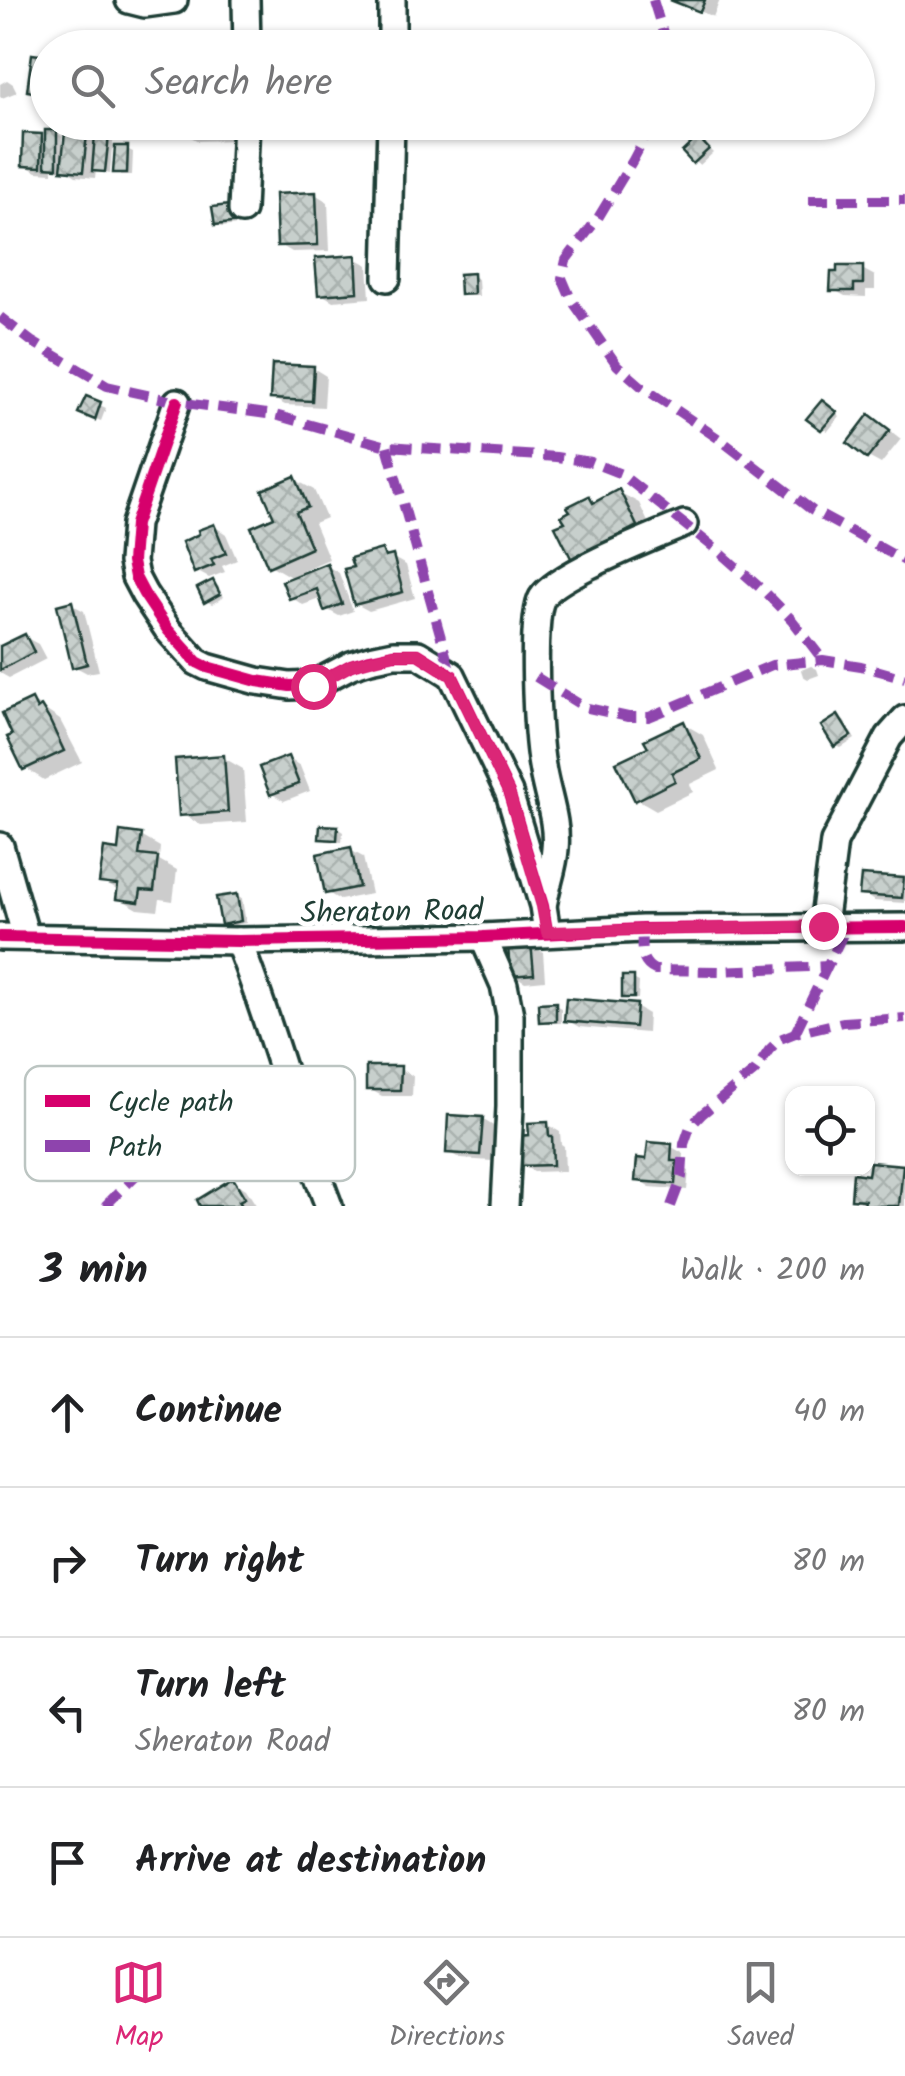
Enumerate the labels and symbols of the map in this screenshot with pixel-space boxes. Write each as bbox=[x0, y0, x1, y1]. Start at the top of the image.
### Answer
route start bbox=[291, 664, 337, 710]
street label: Sheraton Road bbox=[300, 887, 485, 939]
route end bbox=[801, 904, 847, 950]
legend bbox=[25, 1066, 355, 1181]
text: Cycle path bbox=[108, 1081, 233, 1126]
text: Path bbox=[108, 1126, 162, 1171]

